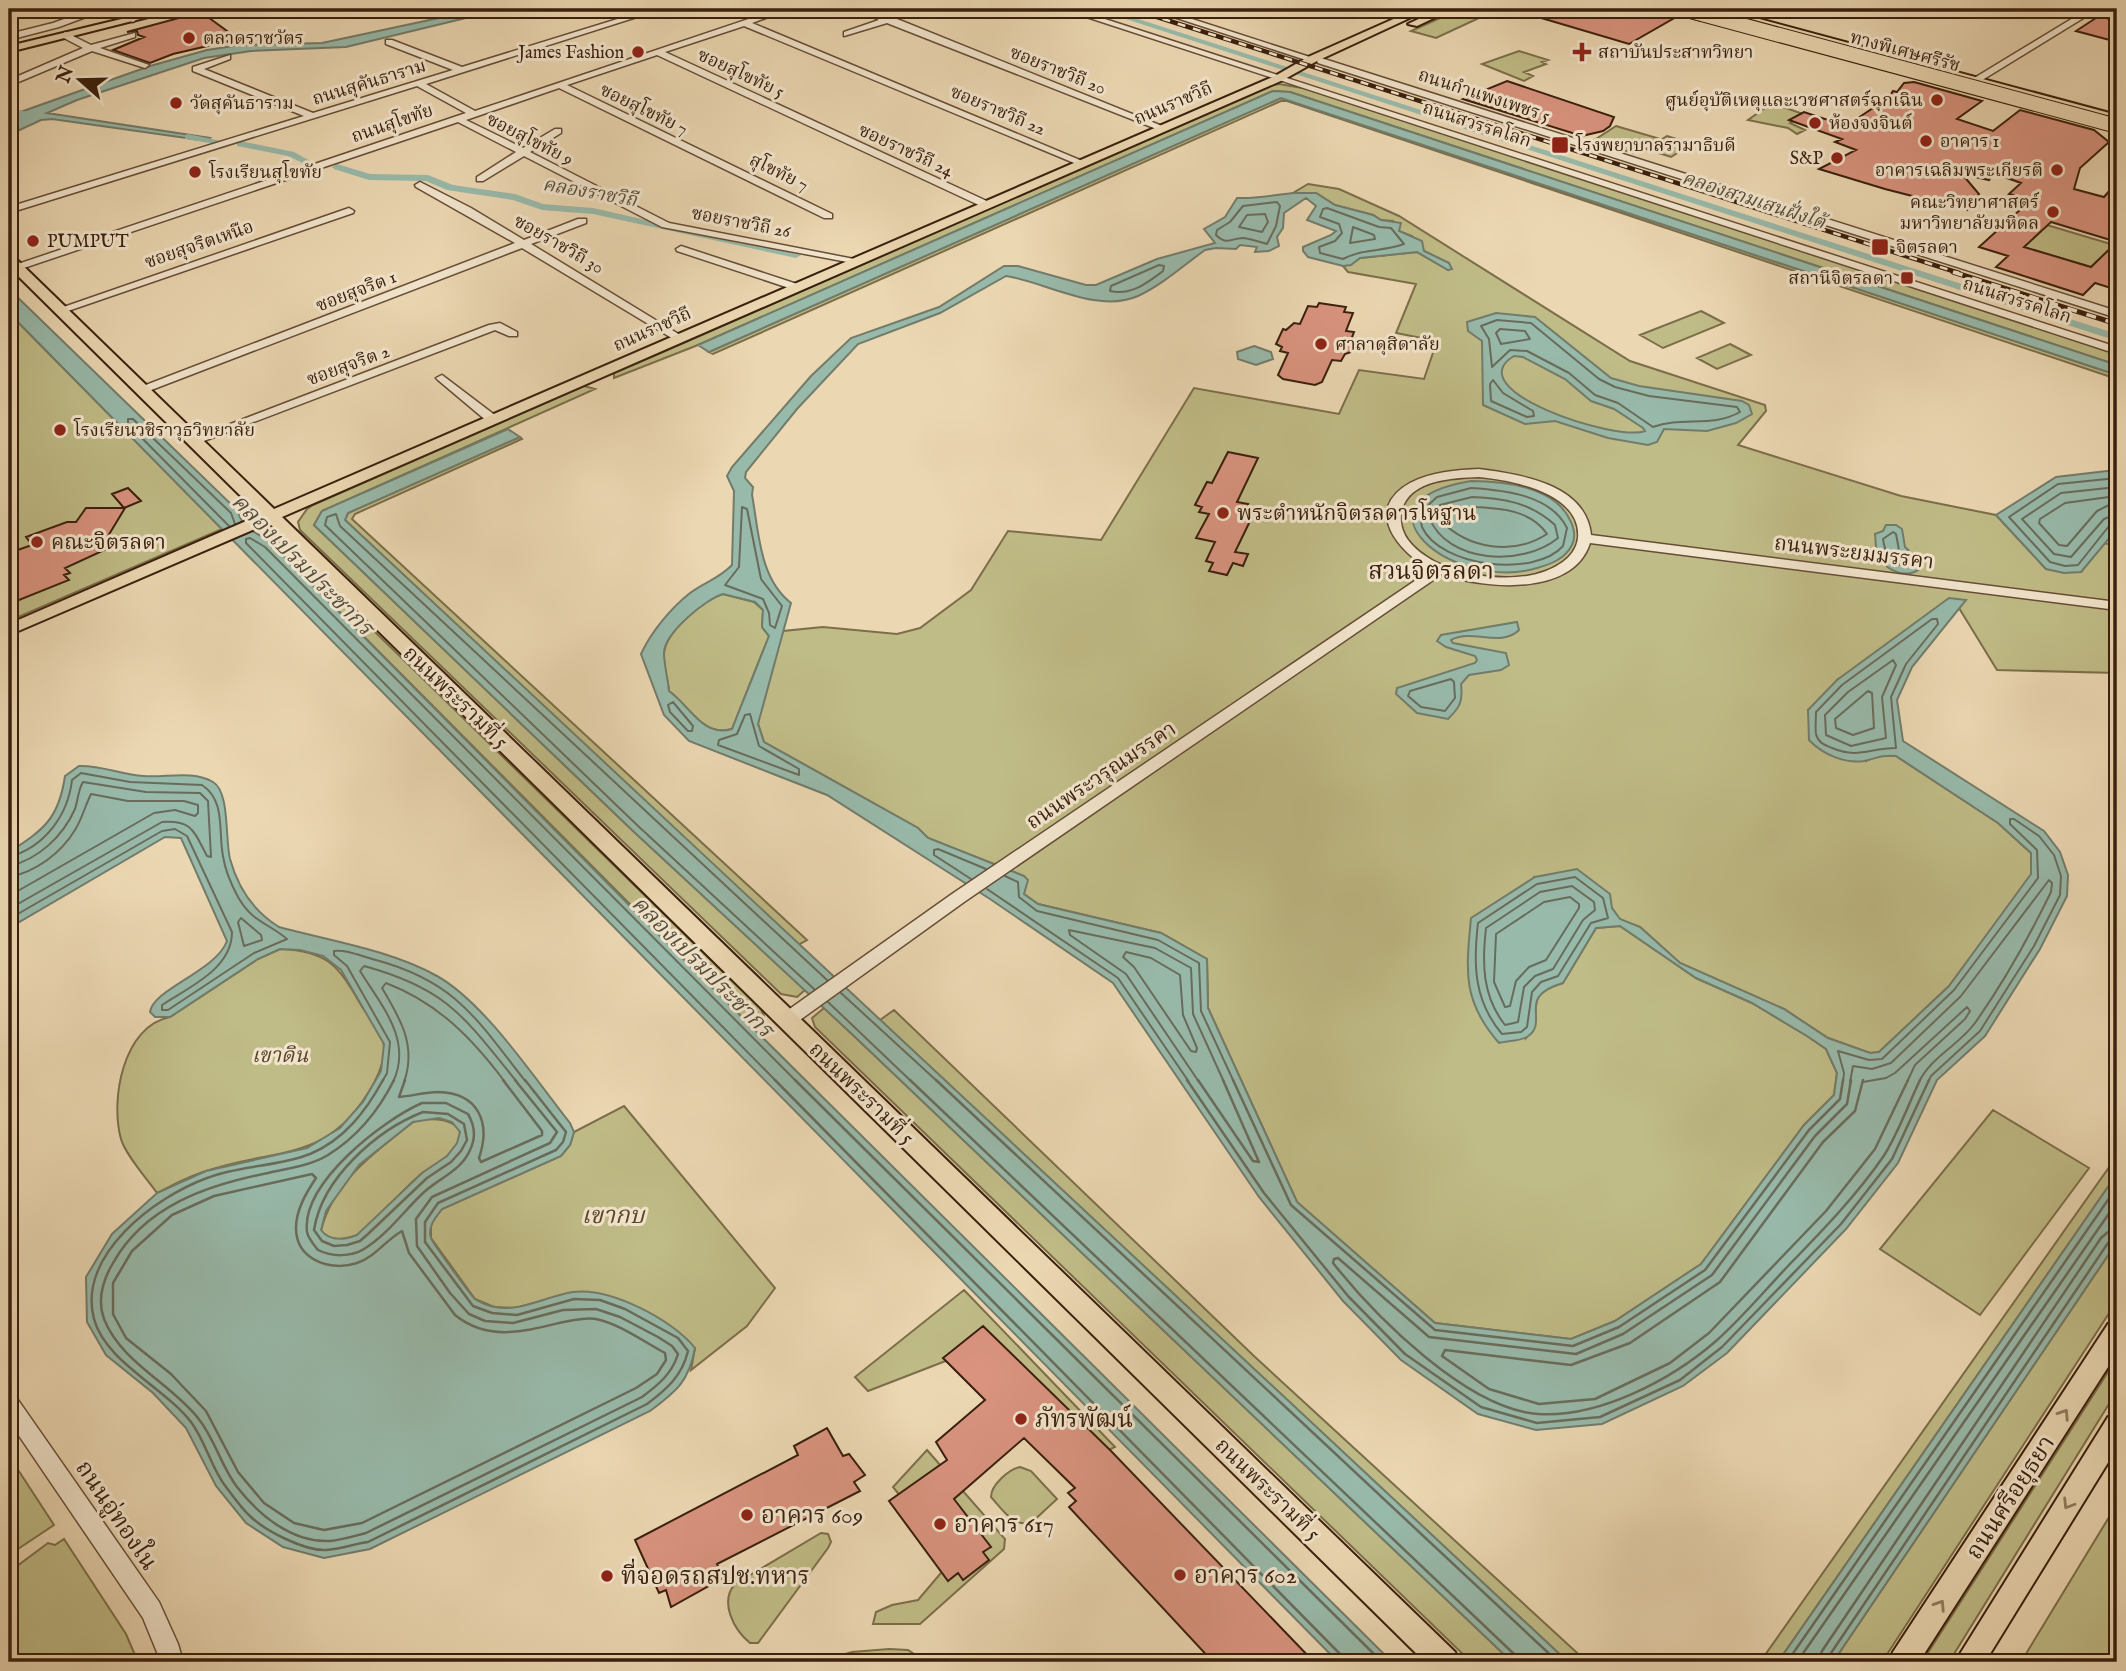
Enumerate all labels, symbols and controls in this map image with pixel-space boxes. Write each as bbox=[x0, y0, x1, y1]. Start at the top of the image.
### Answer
street label: ทางพิเศษศรีรัช bbox=[1847, 27, 1962, 78]
place label: ตลาดราชวัตร bbox=[203, 28, 304, 51]
marker: ตลาดราชวัตร bbox=[181, 30, 197, 46]
place label: James Fashion bbox=[516, 42, 624, 65]
street label: ซอยสุโขทัย 5 bbox=[693, 42, 789, 105]
street label: ซอยราชวิถี 20 bbox=[1006, 42, 1109, 101]
marker: สถาบันประสาทวิทยา bbox=[1572, 42, 1592, 62]
place label: สถาบันประสาทวิทยา bbox=[1598, 42, 1753, 65]
marker: James Fashion bbox=[630, 44, 646, 60]
north arrow bbox=[46, 46, 116, 116]
street label: ถนนสุคันธาราม bbox=[310, 55, 429, 112]
text: N bbox=[51, 63, 80, 88]
street label: ถนนกำแพงเพชร 5 bbox=[1415, 64, 1553, 129]
street label: ซอยสุโขทัย 7 bbox=[596, 77, 692, 141]
street label: ถนนราชวิถี bbox=[1131, 78, 1216, 131]
street label: ซอยราชวิถี 22 bbox=[946, 81, 1049, 142]
place label: ศูนย์อุบัติเหตุและเวชศาสตร์ฉุกเฉิน bbox=[1665, 89, 1923, 113]
marker: ศูนย์อุบัติเหตุและเวชศาสตร์ฉุกเฉิน bbox=[1929, 92, 1945, 108]
place label: วัดสุคันธาราม bbox=[190, 93, 294, 116]
street label: ถนนสวรรคโลก bbox=[1419, 94, 1535, 154]
marker: วัดสุคันธาราม bbox=[168, 95, 184, 111]
street label: ถนนสุโขทัย bbox=[347, 97, 437, 149]
street label: ซอยสุโขทัย 9 bbox=[482, 106, 578, 172]
place label: ห้องจงจินต์ bbox=[1829, 112, 1913, 136]
marker: ห้องจงจินต์ bbox=[1807, 115, 1823, 131]
street label: ซอยราชวิถี 24 bbox=[854, 119, 957, 183]
place label: อาคาร 1 bbox=[1940, 131, 1999, 154]
place label: โรงพยาบาลรามาธิบดี bbox=[1575, 132, 1736, 158]
marker: อาคาร 1 bbox=[1918, 133, 1934, 149]
marker: โรงพยาบาลรามาธิบดี bbox=[1550, 135, 1570, 155]
street label: สุโขทัย 7 bbox=[745, 147, 813, 197]
place label: S&P bbox=[1790, 148, 1823, 171]
marker: S&P bbox=[1829, 150, 1845, 166]
place label: โรงเรียนสุโขทัย bbox=[208, 159, 322, 185]
place label: อาคารเฉลิมพระเกียรติ bbox=[1875, 160, 2043, 183]
marker: อาคารเฉลิมพระเกียรติ bbox=[2049, 162, 2065, 178]
water label: คลองสามเสนฝั่งใต้ bbox=[1679, 163, 1832, 236]
marker: โรงเรียนสุโขทัย bbox=[187, 164, 203, 180]
water label: คลองราชวิถี bbox=[541, 173, 641, 214]
place label: คณะวิทยาศาสตร์ มหาวิทยาลัยมหิดล bbox=[1900, 191, 2040, 236]
street label: ซอยราชวิถี 26 bbox=[689, 203, 793, 244]
marker: คณะวิทยาศาสตร์ มหาวิทยาลัยมหิดล bbox=[2045, 204, 2061, 220]
street label: ซอยราชวิถี 30 bbox=[509, 210, 607, 280]
street label: ซอยสุจริตเหนือ bbox=[142, 216, 257, 275]
place label: PUMPUT bbox=[47, 231, 129, 254]
marker: PUMPUT bbox=[25, 233, 41, 249]
marker: จิตรลดา bbox=[1870, 237, 1890, 257]
place label: จิตรลดา bbox=[1896, 237, 1958, 260]
street label: ซอยสุจริต 1 bbox=[313, 267, 400, 318]
place label: สถานีจิตรลดา bbox=[1788, 268, 1893, 291]
marker: สถานีจิตรลดา bbox=[1899, 270, 1915, 286]
street label: ถนนสวรรคโลก bbox=[1959, 270, 2075, 330]
street label: ถนนราชวิถี bbox=[610, 303, 695, 358]
place label: ศาลาดุสิดาลัย bbox=[1335, 334, 1440, 357]
marker: ศาลาดุสิดาลัย bbox=[1313, 336, 1329, 352]
street label: ซอยสุจริต 2 bbox=[304, 341, 393, 392]
place label: โรงเรียนวชิราวุธวิทยาลัย bbox=[73, 417, 255, 443]
marker: โรงเรียนวชิราวุธวิทยาลัย bbox=[52, 422, 68, 438]
water label: คลองเปรมประชากร bbox=[225, 488, 381, 644]
place label: พระตำหนักจิตรลดารโหฐาน bbox=[1237, 498, 1476, 528]
marker: พระตำหนักจิตรลดารโหฐาน bbox=[1215, 505, 1231, 521]
place label: คณะจิตรลดา bbox=[51, 530, 166, 557]
street label: ถนนพระยมมรรคา bbox=[1772, 530, 1935, 577]
marker: คณะจิตรลดา bbox=[29, 534, 45, 550]
district label: สวนจิตรลดา bbox=[1368, 557, 1494, 588]
street label: ถนนพระรามที่ 5 bbox=[396, 638, 517, 755]
street label: ถนนพระวรุณมรรคา bbox=[1022, 716, 1182, 836]
water label: คลองเปรมประชากร bbox=[625, 890, 781, 1046]
street label: ถนนพระรามที่ 5 bbox=[802, 1034, 923, 1151]
park label: เขาดิน bbox=[252, 1043, 308, 1070]
park label: เขากบ bbox=[581, 1201, 647, 1232]
place label: ภัทรพัฒน์ bbox=[1035, 1403, 1133, 1436]
one-way arrow bbox=[2056, 1409, 2069, 1422]
marker: ภัทรพัฒน์ bbox=[1013, 1411, 1029, 1427]
street label: ถนนพระรามที่ 5 bbox=[1208, 1430, 1329, 1547]
street label: ถนนศรีอยุธยา bbox=[1960, 1430, 2063, 1566]
street label: ถนนอู่ทองใน bbox=[68, 1453, 167, 1577]
one-way arrow bbox=[2064, 1496, 2077, 1509]
place label: อาคาร 609 bbox=[761, 1501, 863, 1532]
marker: อาคาร 609 bbox=[739, 1507, 755, 1523]
place label: อาคาร 617 bbox=[954, 1510, 1054, 1541]
marker: อาคาร 617 bbox=[932, 1516, 948, 1532]
place label: ที่จอดรถสปช.ทหาร bbox=[621, 1558, 810, 1593]
place label: อาคาร 602 bbox=[1194, 1561, 1297, 1592]
marker: อาคาร 602 bbox=[1172, 1567, 1188, 1583]
marker: ที่จอดรถสปช.ทหาร bbox=[599, 1568, 615, 1584]
one-way arrow bbox=[1932, 1600, 1945, 1613]

